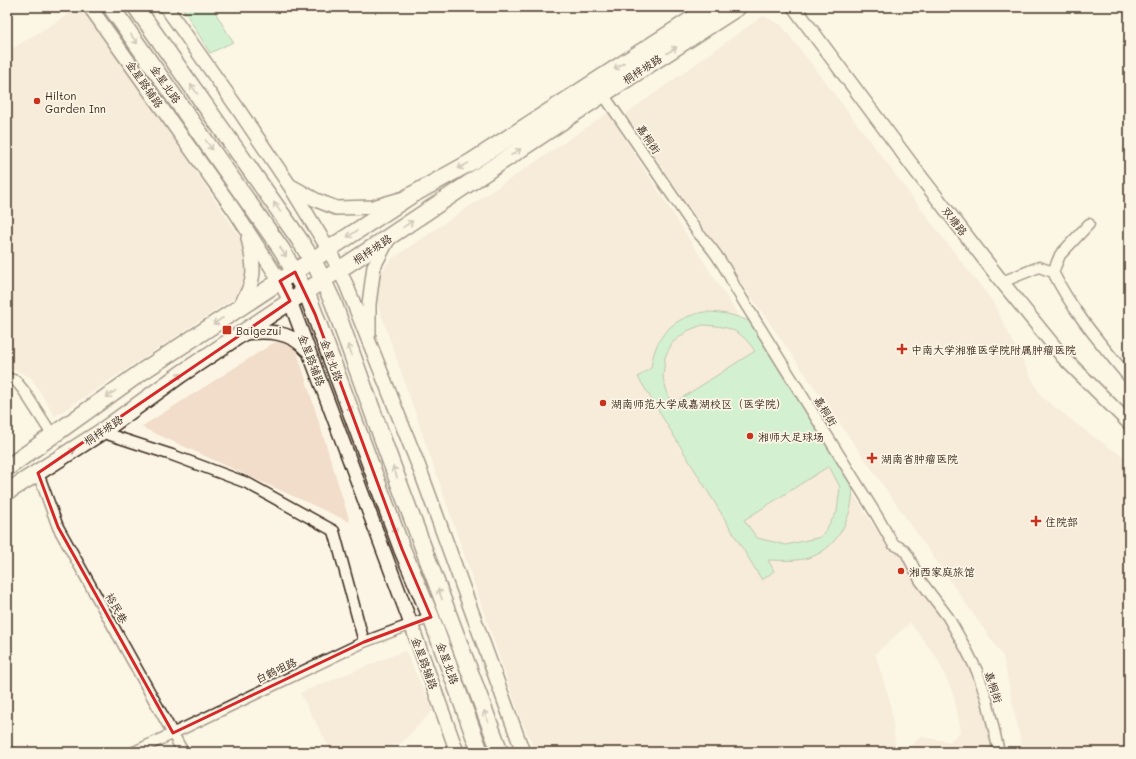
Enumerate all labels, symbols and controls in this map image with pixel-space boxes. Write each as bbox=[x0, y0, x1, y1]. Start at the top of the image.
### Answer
one-way arrow bbox=[130, 33, 138, 44]
one-way arrow bbox=[666, 45, 678, 53]
street label: 桐梓坡路 bbox=[619, 51, 665, 87]
street label: 金星路辅路 bbox=[123, 57, 167, 111]
street label: 金星北路 bbox=[147, 62, 185, 106]
one-way arrow bbox=[614, 62, 625, 70]
one-way arrow bbox=[190, 84, 198, 95]
place label: Hilton Garden Inn bbox=[45, 88, 106, 116]
marker: Hilton Garden Inn bbox=[32, 96, 42, 106]
street label: 嘉桐街 bbox=[634, 121, 665, 158]
one-way arrow bbox=[205, 139, 213, 150]
one-way arrow bbox=[511, 148, 522, 156]
one-way arrow bbox=[457, 163, 469, 171]
one-way arrow bbox=[273, 202, 281, 213]
street label: 双塘路 bbox=[939, 203, 971, 239]
one-way arrow bbox=[402, 220, 413, 228]
street label: 桐梓坡路 bbox=[350, 230, 394, 268]
one-way arrow bbox=[346, 231, 358, 239]
one-way arrow bbox=[279, 246, 287, 257]
one-way arrow bbox=[213, 317, 224, 326]
place label: Baigezui bbox=[236, 323, 282, 338]
marker: Baigezui bbox=[221, 324, 233, 336]
street label: 金星路辅路 bbox=[295, 332, 329, 388]
street label: 金星北路 bbox=[317, 337, 347, 383]
place label: 中南大学湘雅医学院附属肿瘤医院 bbox=[911, 342, 1076, 357]
marker: 中南大学湘雅医学院附属肿瘤医院 bbox=[896, 343, 908, 355]
one-way arrow bbox=[346, 344, 354, 356]
one-way arrow bbox=[171, 373, 182, 381]
one-way arrow bbox=[105, 390, 116, 398]
street label: 嘉桐街 bbox=[811, 393, 842, 430]
place label: 湖南师范大学咸嘉湖校区（医学院） bbox=[611, 396, 787, 411]
marker: 湖南师范大学咸嘉湖校区（医学院） bbox=[598, 398, 608, 408]
one-way arrow bbox=[346, 400, 354, 412]
street label: 桐梓坡路 bbox=[81, 411, 125, 449]
place label: 湘师大足球场 bbox=[758, 429, 824, 444]
marker: 湘师大足球场 bbox=[745, 431, 755, 441]
one-way arrow bbox=[64, 447, 76, 455]
place label: 湖南省肿瘤医院 bbox=[881, 451, 958, 466]
marker: 湖南省肿瘤医院 bbox=[866, 452, 878, 464]
one-way arrow bbox=[390, 467, 398, 479]
place label: 住院部 bbox=[1045, 514, 1078, 529]
marker: 住院部 bbox=[1030, 515, 1042, 527]
one-way arrow bbox=[391, 522, 399, 534]
place label: 湘西家庭旅馆 bbox=[909, 564, 975, 579]
marker: 湘西家庭旅馆 bbox=[896, 566, 906, 576]
one-way arrow bbox=[436, 588, 444, 600]
street label: 裕民巷 bbox=[102, 590, 132, 626]
street label: 金星路辅路 bbox=[409, 635, 441, 691]
street label: 金星北路 bbox=[433, 640, 463, 686]
street label: 白鹤咀路 bbox=[253, 654, 299, 686]
street label: 嘉桐街 bbox=[982, 669, 1007, 706]
one-way arrow bbox=[482, 710, 490, 722]

